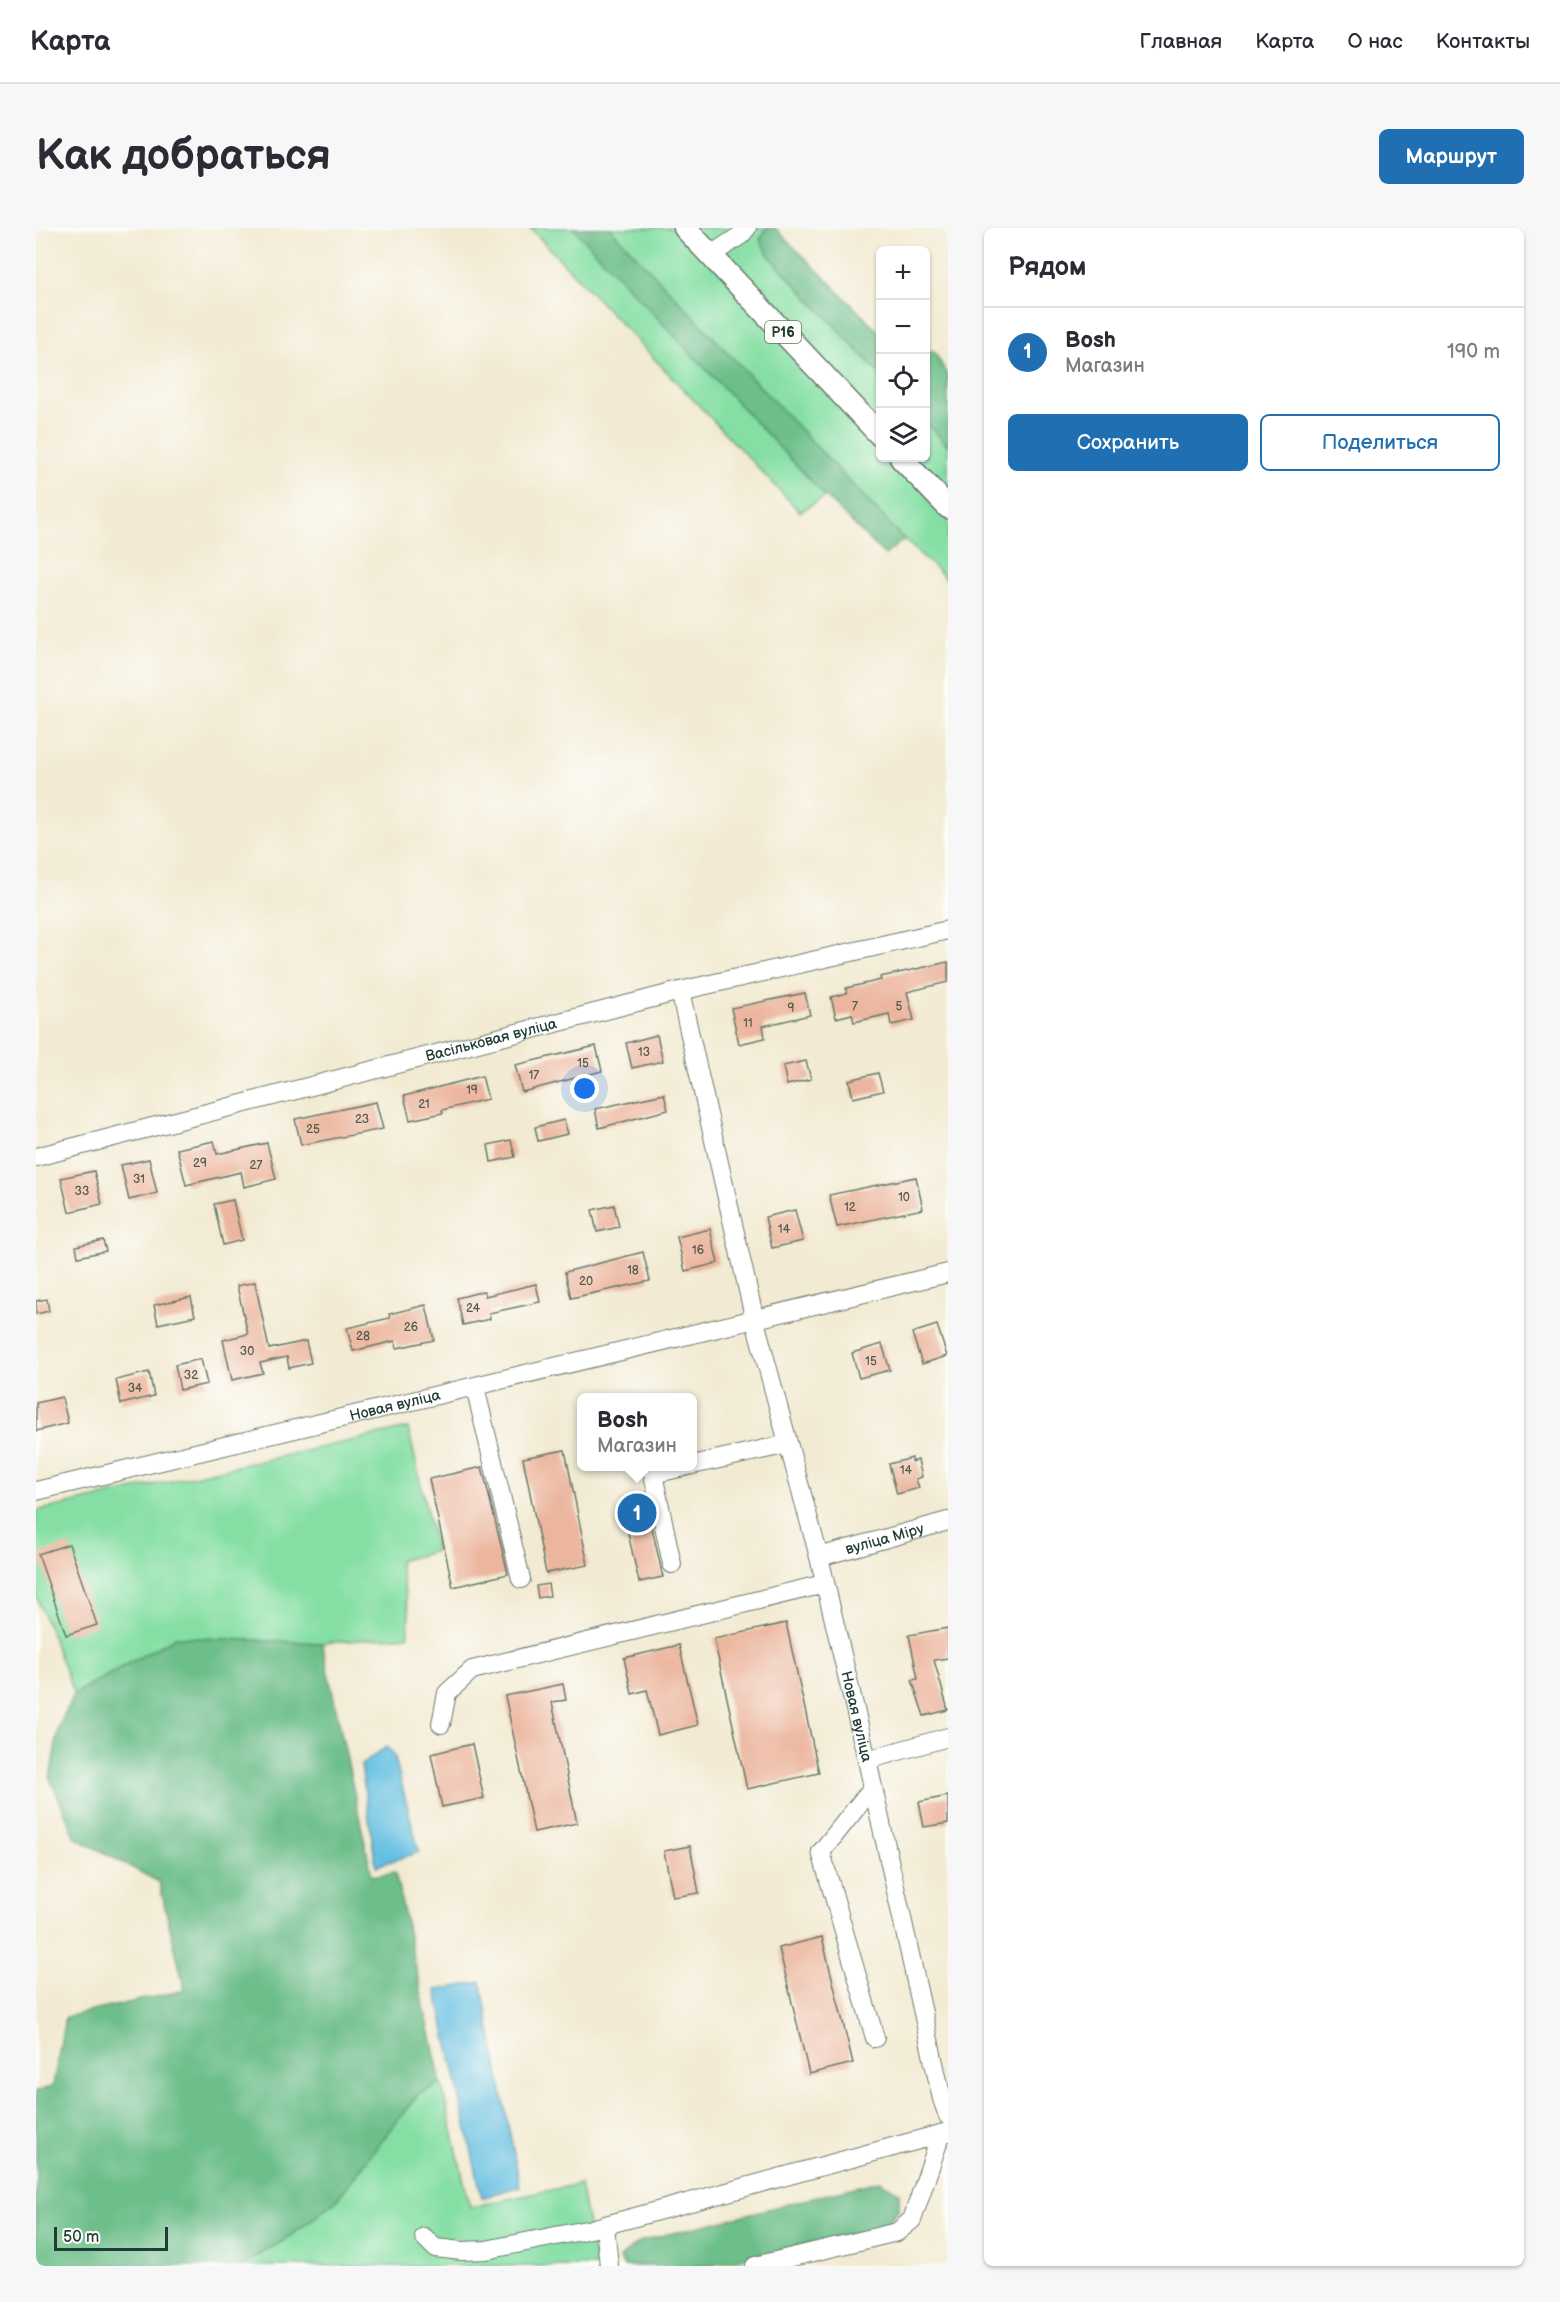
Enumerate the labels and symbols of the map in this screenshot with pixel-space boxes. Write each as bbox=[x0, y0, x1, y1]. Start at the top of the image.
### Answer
road number: Р16 bbox=[765, 321, 801, 343]
house number: 7 bbox=[852, 999, 858, 1014]
house number: 5 bbox=[896, 999, 903, 1014]
house number: 9 bbox=[788, 1001, 795, 1016]
street label: Васільковая вуліца bbox=[424, 1014, 559, 1066]
house number: 11 bbox=[743, 1016, 753, 1031]
house number: 13 bbox=[638, 1045, 650, 1060]
house number: 15 bbox=[577, 1056, 589, 1071]
house number: 17 bbox=[529, 1068, 539, 1083]
your location bbox=[570, 1074, 599, 1103]
house number: 19 bbox=[466, 1083, 478, 1098]
house number: 21 bbox=[418, 1097, 430, 1112]
house number: 23 bbox=[355, 1112, 369, 1127]
house number: 25 bbox=[306, 1122, 320, 1137]
house number: 29 bbox=[193, 1156, 207, 1171]
house number: 27 bbox=[250, 1158, 263, 1173]
house number: 31 bbox=[133, 1172, 145, 1187]
house number: 33 bbox=[75, 1184, 89, 1199]
house number: 10 bbox=[898, 1190, 910, 1205]
house number: 12 bbox=[844, 1200, 856, 1215]
house number: 14 bbox=[778, 1222, 791, 1237]
house number: 16 bbox=[692, 1243, 704, 1258]
house number: 18 bbox=[627, 1263, 639, 1278]
house number: 20 bbox=[579, 1274, 593, 1289]
house number: 24 bbox=[466, 1301, 481, 1316]
house number: 26 bbox=[404, 1320, 418, 1335]
house number: 28 bbox=[356, 1329, 370, 1344]
house number: 30 bbox=[240, 1344, 254, 1359]
house number: 15 bbox=[865, 1354, 877, 1369]
house number: 32 bbox=[184, 1368, 198, 1383]
house number: 34 bbox=[128, 1381, 143, 1396]
street label: Новая вуліца bbox=[348, 1386, 442, 1426]
house number: 14 bbox=[900, 1463, 913, 1478]
pin: 1 bbox=[618, 1490, 656, 1536]
street label: вуліца Міру bbox=[843, 1519, 926, 1559]
street label: Новая вуліца bbox=[836, 1669, 876, 1764]
scale bar bbox=[54, 2224, 168, 2252]

